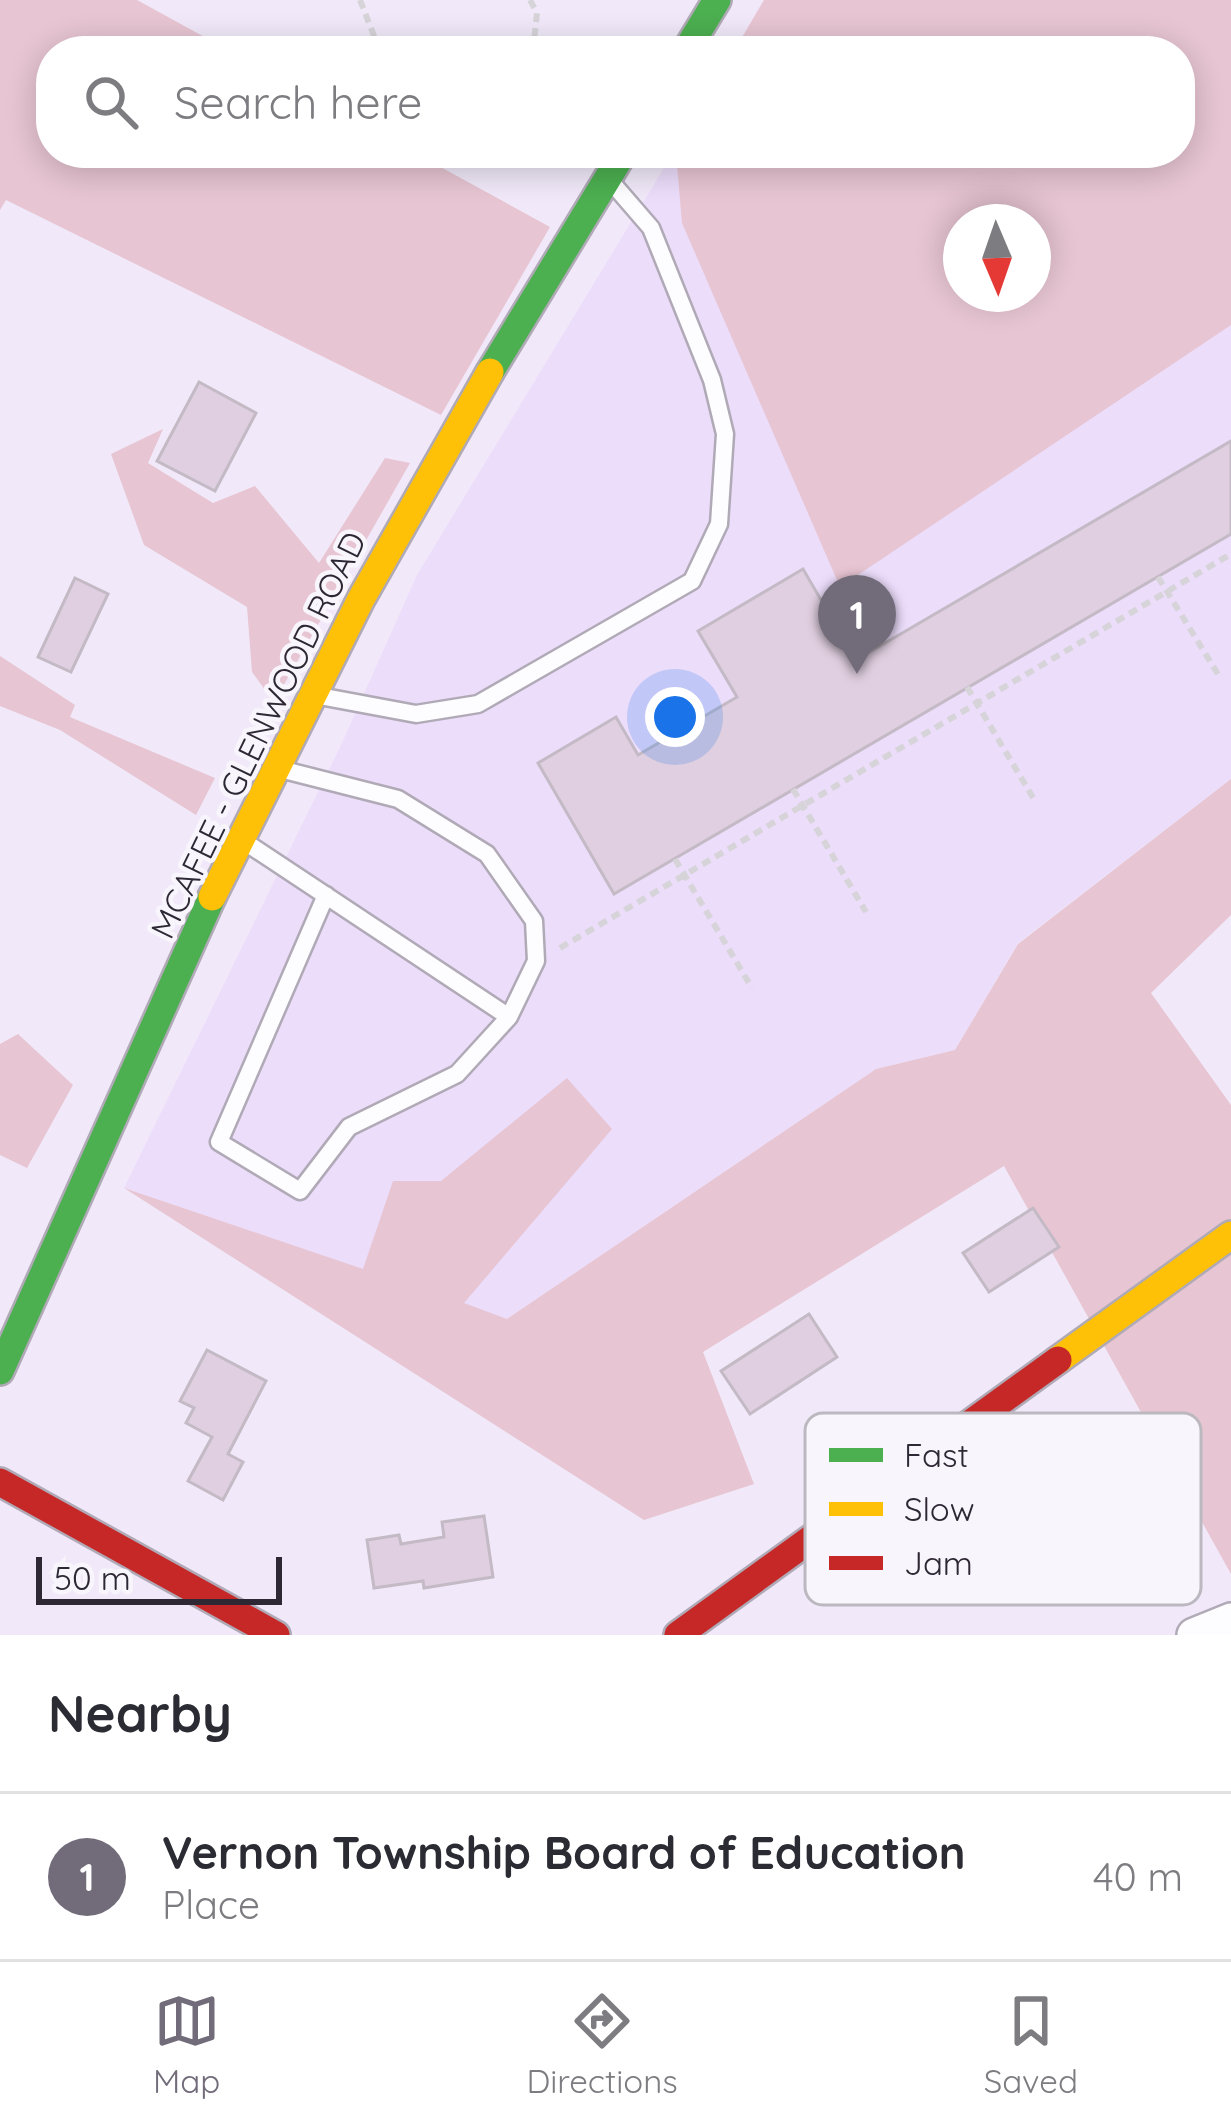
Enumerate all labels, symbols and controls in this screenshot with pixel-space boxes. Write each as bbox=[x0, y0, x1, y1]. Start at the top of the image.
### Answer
search box bbox=[36, 36, 1195, 168]
icon: search bbox=[78, 69, 144, 135]
text: Search here bbox=[174, 74, 422, 130]
north arrow bbox=[943, 204, 1051, 312]
street label: MCAFEE - GLENWOOD ROAD bbox=[141, 525, 374, 945]
pin: 1 bbox=[818, 575, 896, 674]
your location bbox=[645, 687, 705, 747]
legend bbox=[805, 1413, 1201, 1605]
text: Fast bbox=[904, 1434, 969, 1475]
text: Slow bbox=[904, 1488, 975, 1529]
text: Jam bbox=[904, 1542, 973, 1583]
scale bar bbox=[36, 1551, 282, 1604]
text: 50 m bbox=[54, 1557, 131, 1598]
text: Nearby bbox=[48, 1681, 232, 1745]
text: Vernon Township Board of Education bbox=[162, 1824, 966, 1880]
text: 1 bbox=[79, 1852, 95, 1901]
text: 40 m bbox=[1093, 1852, 1183, 1901]
text: Place bbox=[162, 1880, 260, 1929]
tab: Map bbox=[153, 1988, 220, 2101]
tab: Directions bbox=[526, 1988, 678, 2101]
tab: Saved bbox=[984, 1988, 1078, 2101]

